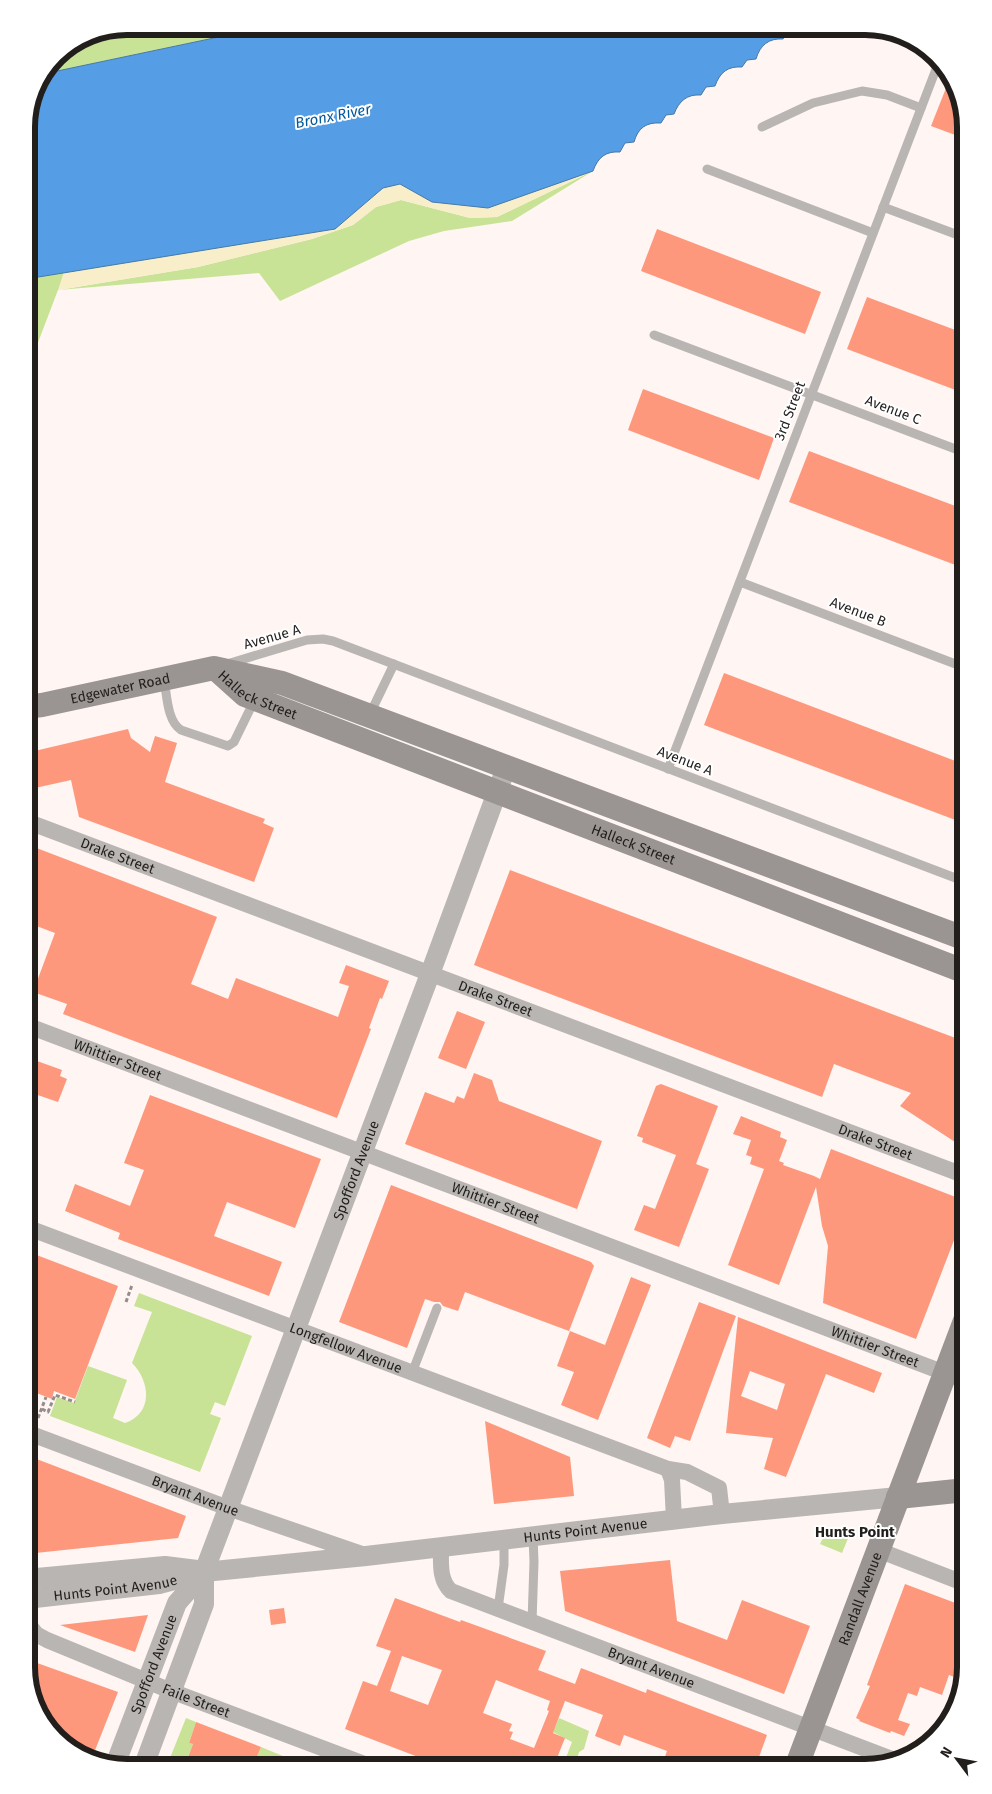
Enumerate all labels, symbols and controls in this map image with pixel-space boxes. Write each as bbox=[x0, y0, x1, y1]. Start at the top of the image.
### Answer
water label: Bronx River bbox=[294, 100, 374, 132]
street label: 3rd Street bbox=[771, 378, 809, 443]
street label: Avenue C bbox=[863, 392, 923, 428]
street label: Avenue B bbox=[828, 594, 888, 630]
street label: Avenue A bbox=[242, 621, 302, 653]
street label: Halleck Street bbox=[215, 667, 301, 723]
street label: Edgewater Road bbox=[69, 669, 172, 707]
street label: Avenue A bbox=[655, 743, 715, 779]
street label: Halleck Street bbox=[589, 820, 679, 868]
street label: Drake Street bbox=[78, 834, 158, 878]
street label: Drake Street bbox=[456, 977, 536, 1020]
street label: Whittier Street bbox=[71, 1035, 165, 1084]
street label: Spofford Avenue bbox=[329, 1118, 382, 1223]
street label: Drake Street bbox=[836, 1120, 916, 1164]
street label: Whittier Street bbox=[449, 1178, 543, 1227]
street label: Longfellow Avenue bbox=[287, 1319, 405, 1377]
street label: Whittier Street bbox=[829, 1322, 922, 1371]
street label: Bryant Avenue bbox=[149, 1472, 241, 1520]
street label: Hunts Point Avenue bbox=[522, 1514, 648, 1546]
district label: Hunts Point bbox=[815, 1523, 895, 1541]
street label: Randall Avenue bbox=[835, 1550, 885, 1648]
street label: Hunts Point Avenue bbox=[53, 1571, 179, 1604]
street label: Spofford Avenue bbox=[127, 1612, 180, 1716]
street label: Bryant Avenue bbox=[605, 1643, 697, 1692]
street label: Faile Street bbox=[160, 1680, 233, 1721]
north arrow bbox=[932, 1734, 982, 1784]
text: N bbox=[937, 1744, 956, 1761]

